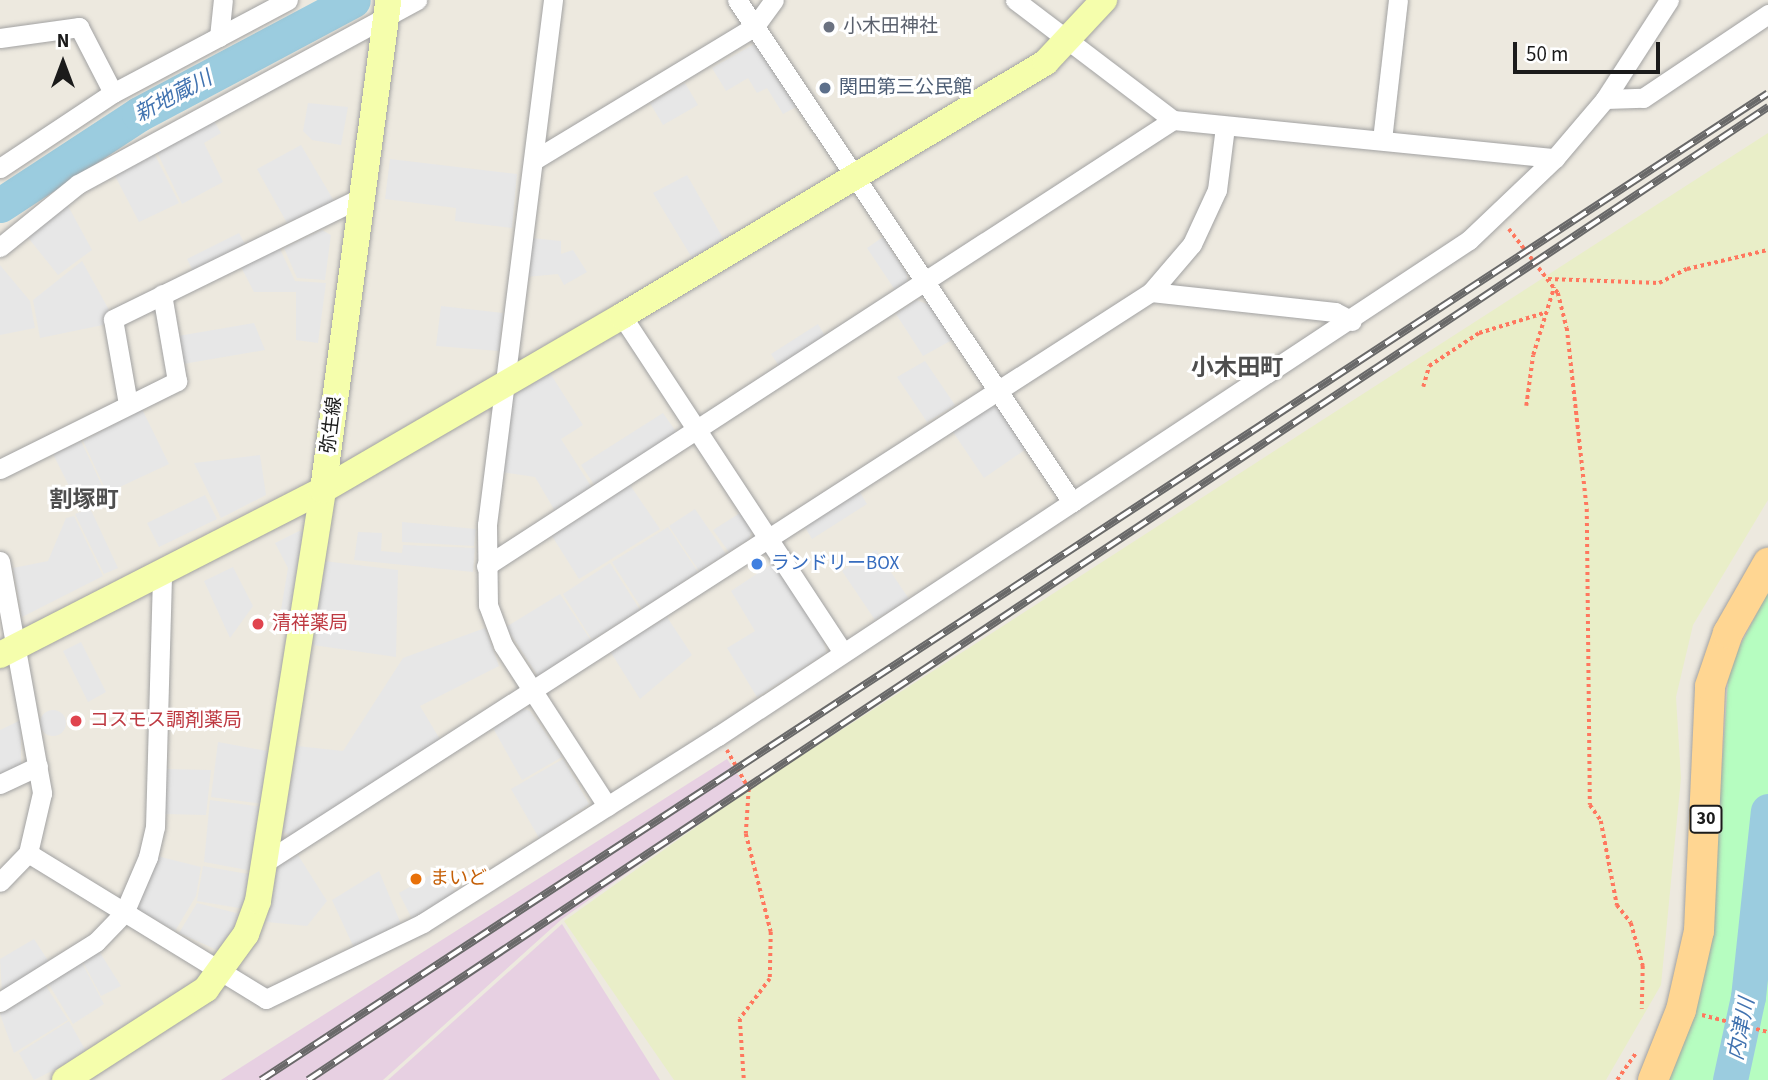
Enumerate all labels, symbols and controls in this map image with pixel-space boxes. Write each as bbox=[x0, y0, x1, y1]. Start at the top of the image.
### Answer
place label: 小木田神社 bbox=[843, 16, 938, 38]
marker: 小木田神社 bbox=[821, 19, 837, 35]
north arrow bbox=[28, 28, 98, 98]
text: N bbox=[57, 28, 69, 55]
scale bar bbox=[1516, 28, 1663, 72]
text: 50 m bbox=[1526, 39, 1568, 69]
water label: 新地蔵川 bbox=[130, 65, 216, 127]
place label: 関田第三公民館 bbox=[839, 77, 972, 99]
marker: 関田第三公民館 bbox=[817, 80, 833, 96]
district label: 小木田町 bbox=[1191, 354, 1283, 382]
street label: 弥生線 bbox=[317, 395, 347, 455]
district label: 割塚町 bbox=[50, 486, 118, 514]
place label: ランドリーBOX bbox=[771, 553, 899, 575]
marker: ランドリーBOX bbox=[749, 556, 765, 572]
place label: 清祥薬局 bbox=[272, 613, 348, 635]
marker: 清祥薬局 bbox=[250, 616, 266, 632]
place label: コスモス調剤薬局 bbox=[90, 710, 242, 732]
marker: コスモス調剤薬局 bbox=[68, 713, 84, 729]
road number: 30 bbox=[1688, 804, 1724, 834]
place label: まいど bbox=[430, 868, 487, 890]
marker: まいど bbox=[408, 871, 424, 887]
water label: 内津川 bbox=[1723, 996, 1759, 1062]

